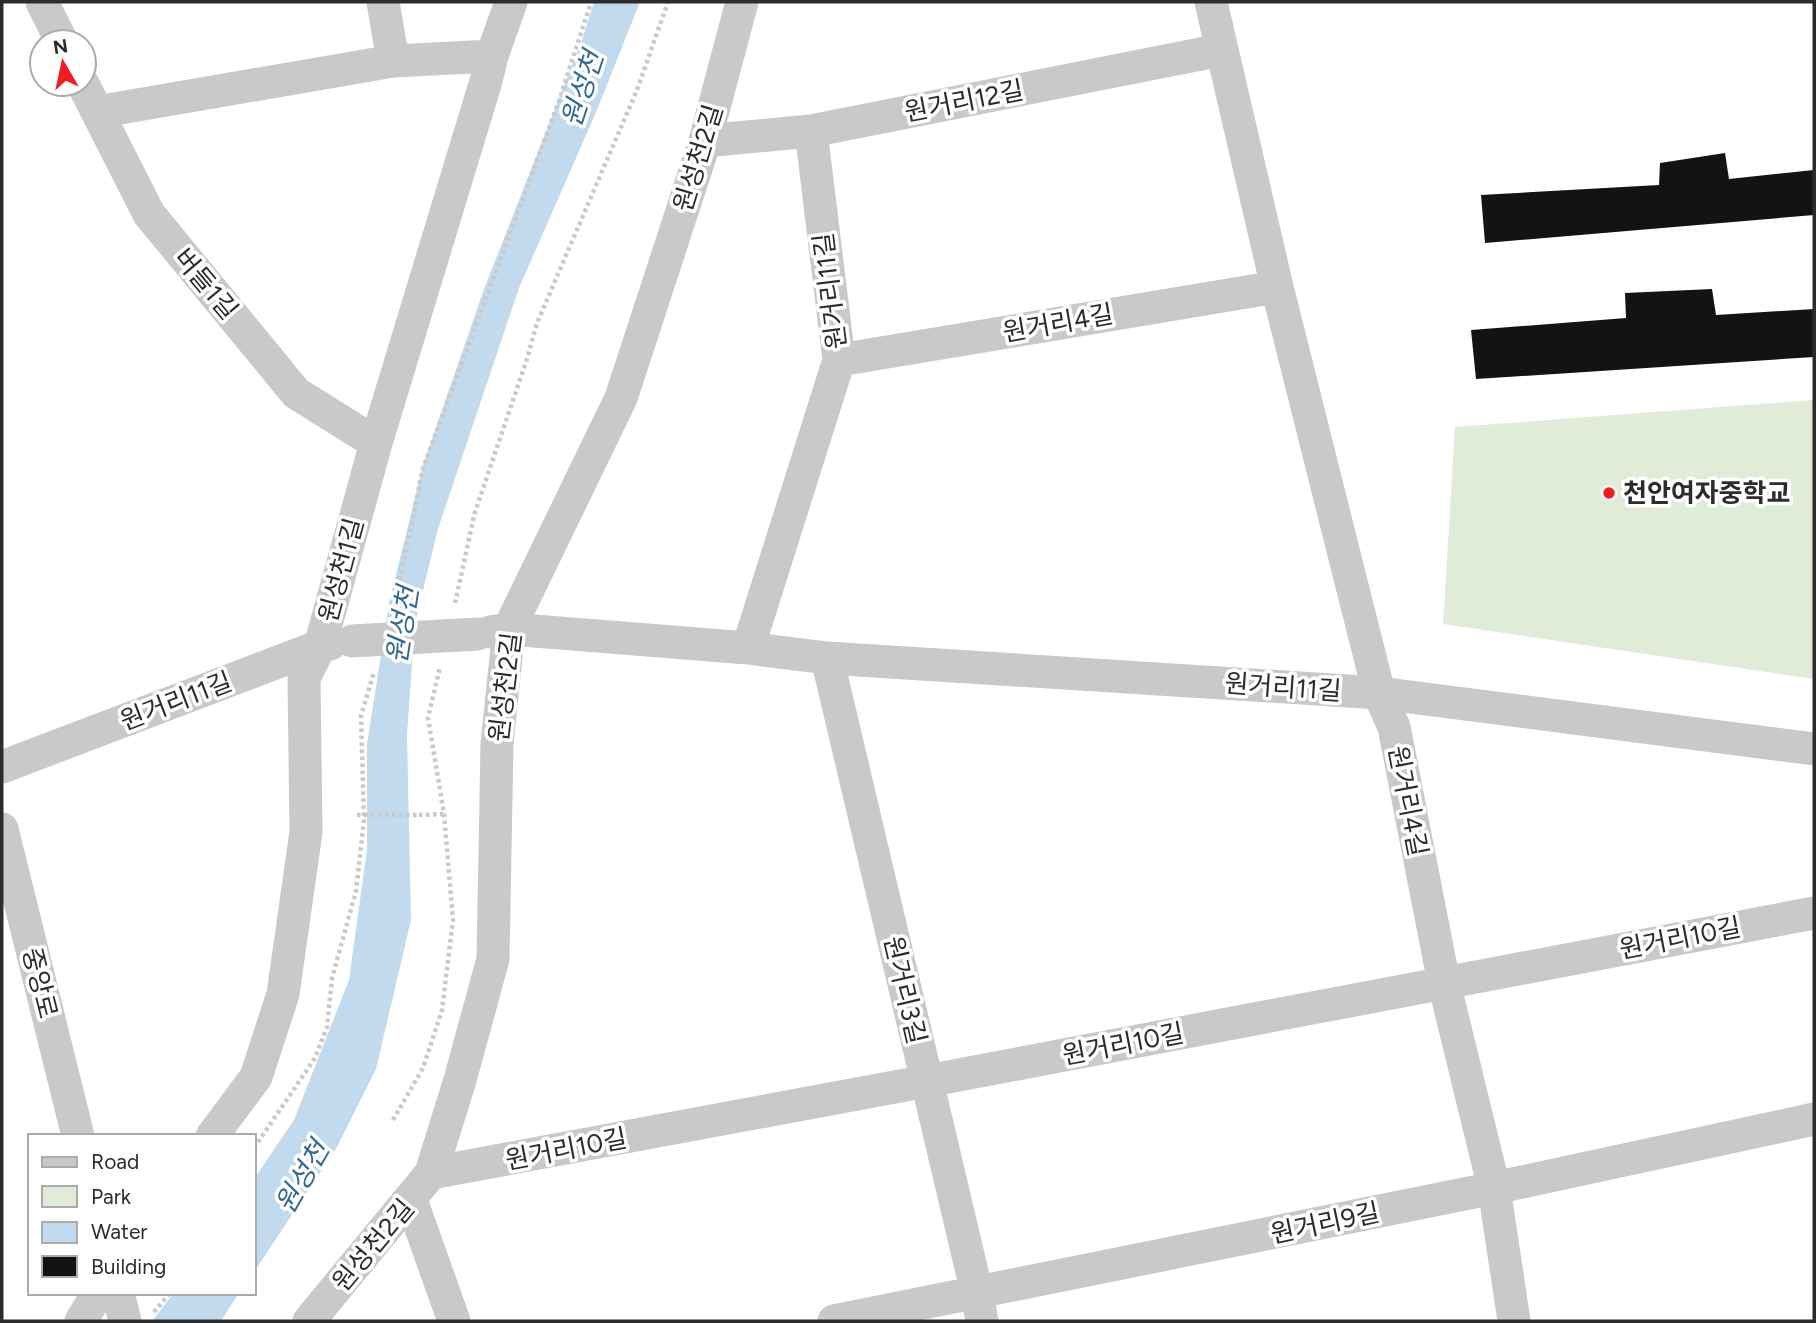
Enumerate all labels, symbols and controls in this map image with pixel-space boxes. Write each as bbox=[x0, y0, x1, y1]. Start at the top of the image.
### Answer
north arrow bbox=[28, 28, 98, 98]
text: N bbox=[51, 34, 69, 59]
water label: 원성천 bbox=[554, 44, 611, 131]
street label: 원거리12길 bbox=[902, 74, 1026, 128]
street label: 원성천2길 bbox=[667, 101, 729, 215]
street label: 원거리11길 bbox=[807, 231, 853, 351]
street label: 버들1길 bbox=[167, 242, 245, 326]
street label: 원거리4길 bbox=[1000, 298, 1116, 348]
place label: 천안여자중학교 bbox=[1623, 477, 1790, 509]
marker: 천안여자중학교 bbox=[1601, 485, 1617, 501]
street label: 원성천1길 bbox=[312, 514, 370, 626]
water label: 원성천 bbox=[379, 581, 425, 666]
street label: 원성천2길 bbox=[482, 630, 528, 744]
street label: 원거리11길 bbox=[116, 665, 236, 737]
street label: 원거리11길 bbox=[1223, 667, 1343, 707]
street label: 원거리4길 bbox=[1382, 743, 1434, 859]
street label: 원거리10길 bbox=[1617, 911, 1743, 965]
street label: 원거리3길 bbox=[877, 933, 933, 1047]
street label: 중앙로 bbox=[16, 944, 64, 1022]
street label: 원거리10길 bbox=[1060, 1017, 1186, 1071]
street label: 원거리10길 bbox=[503, 1122, 629, 1176]
water label: 원성천 bbox=[268, 1132, 338, 1219]
legend bbox=[28, 1134, 256, 1295]
text: Road bbox=[91, 1149, 139, 1174]
text: Park bbox=[91, 1184, 132, 1209]
street label: 원성천2길 bbox=[325, 1192, 421, 1298]
street label: 원거리9길 bbox=[1268, 1196, 1382, 1250]
text: Water bbox=[91, 1219, 147, 1244]
text: Building bbox=[91, 1254, 166, 1279]

